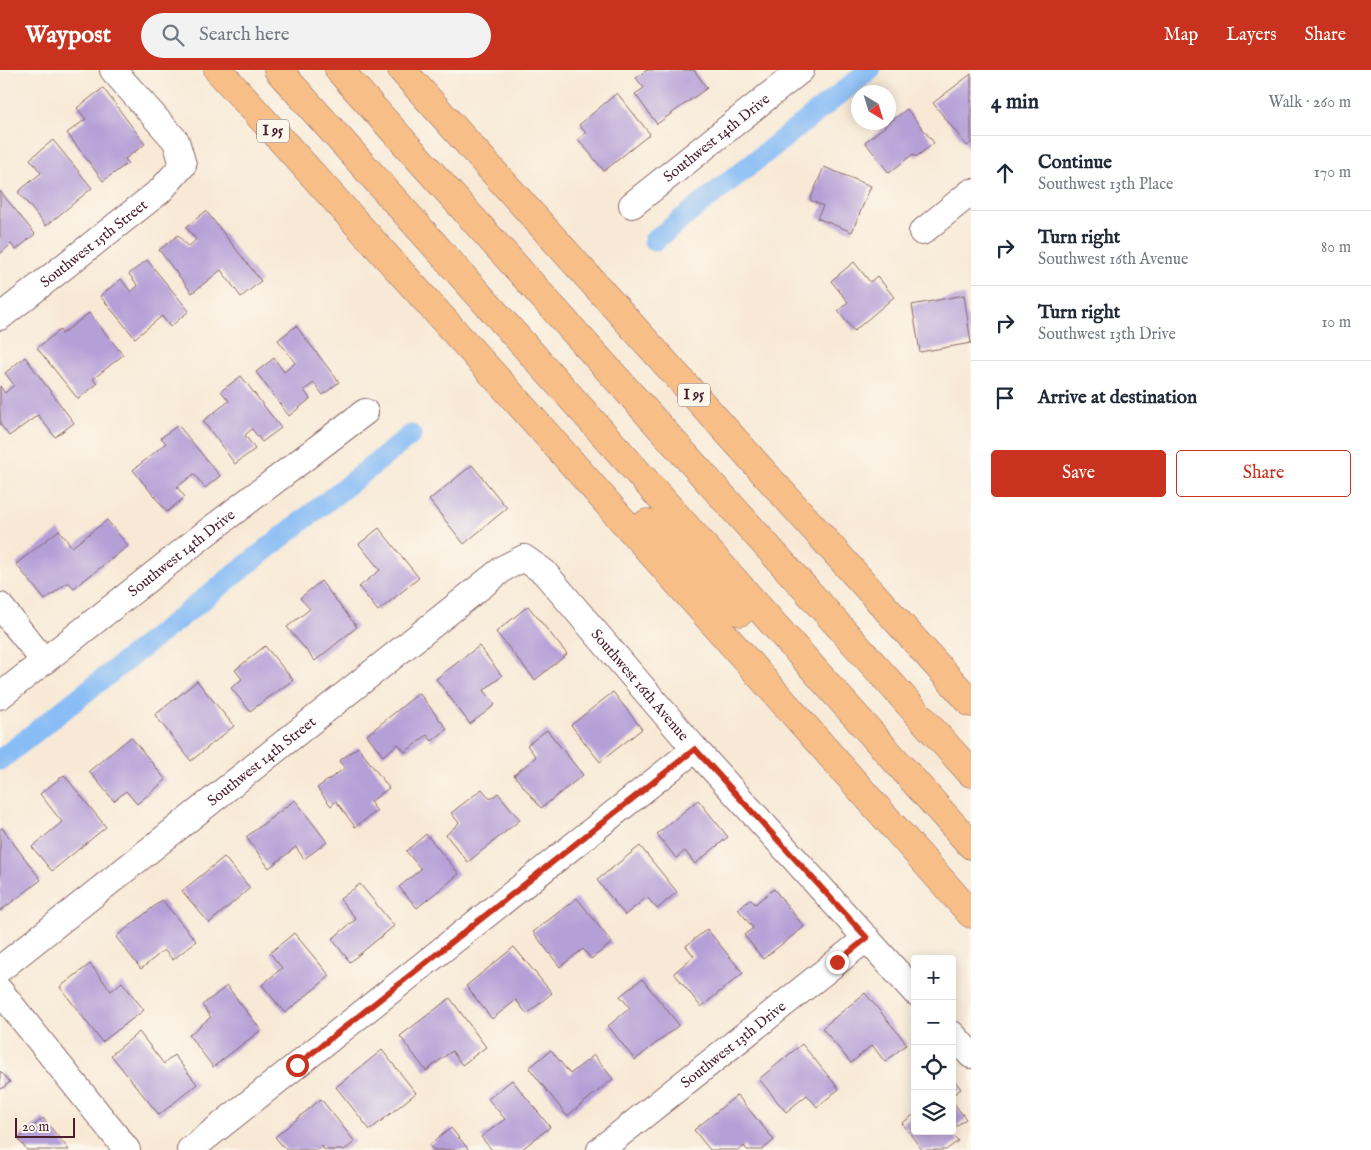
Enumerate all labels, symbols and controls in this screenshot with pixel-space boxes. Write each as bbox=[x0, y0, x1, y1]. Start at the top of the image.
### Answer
search box bbox=[141, 13, 491, 58]
text: Waypost bbox=[25, 20, 111, 51]
icon: search bbox=[159, 21, 187, 49]
text: Search here bbox=[199, 23, 290, 47]
text: Map bbox=[1164, 24, 1198, 47]
text: Layers bbox=[1226, 24, 1277, 47]
text: Share bbox=[1305, 24, 1346, 47]
north arrow bbox=[851, 85, 896, 130]
street label: Southwest 14th Drive bbox=[659, 89, 774, 186]
text: 4 min bbox=[991, 89, 1039, 116]
text: Walk · 260 m bbox=[1268, 93, 1351, 113]
road number: I 95 bbox=[257, 119, 289, 142]
text: Continue bbox=[1038, 151, 1112, 175]
icon: ahead bbox=[991, 159, 1019, 187]
text: 170 m bbox=[1314, 163, 1351, 183]
text: Southwest 13th Place bbox=[1038, 175, 1173, 195]
street label: Southwest 15th Street bbox=[36, 195, 151, 292]
text: Turn right bbox=[1038, 226, 1120, 250]
icon: right bbox=[991, 234, 1019, 262]
text: 80 m bbox=[1321, 238, 1351, 258]
text: Southwest 16th Avenue bbox=[1038, 250, 1188, 270]
text: Turn right bbox=[1038, 301, 1120, 325]
icon: right bbox=[991, 309, 1019, 337]
text: 10 m bbox=[1321, 313, 1351, 333]
text: Southwest 13th Drive bbox=[1038, 325, 1176, 345]
road number: I 95 bbox=[678, 384, 710, 406]
icon: arrive bbox=[991, 384, 1019, 412]
text: Arrive at destination bbox=[1038, 386, 1197, 410]
button: Save bbox=[991, 450, 1166, 497]
button: Share bbox=[1176, 450, 1351, 497]
street label: Southwest 14th Drive bbox=[124, 505, 239, 601]
street label: Southwest 16th Avenue bbox=[587, 625, 693, 745]
street label: Southwest 14th Street bbox=[203, 712, 320, 810]
route end bbox=[826, 951, 849, 974]
map controls bbox=[911, 955, 956, 1135]
button: + bbox=[911, 955, 956, 1000]
street label: Southwest 13th Drive bbox=[677, 997, 790, 1092]
button: − bbox=[911, 1000, 956, 1045]
button: locate bbox=[911, 1045, 956, 1090]
route start bbox=[286, 1054, 309, 1077]
button: layers bbox=[911, 1090, 956, 1135]
scale bar bbox=[15, 1115, 75, 1138]
text: 20 m bbox=[22, 1118, 49, 1136]

